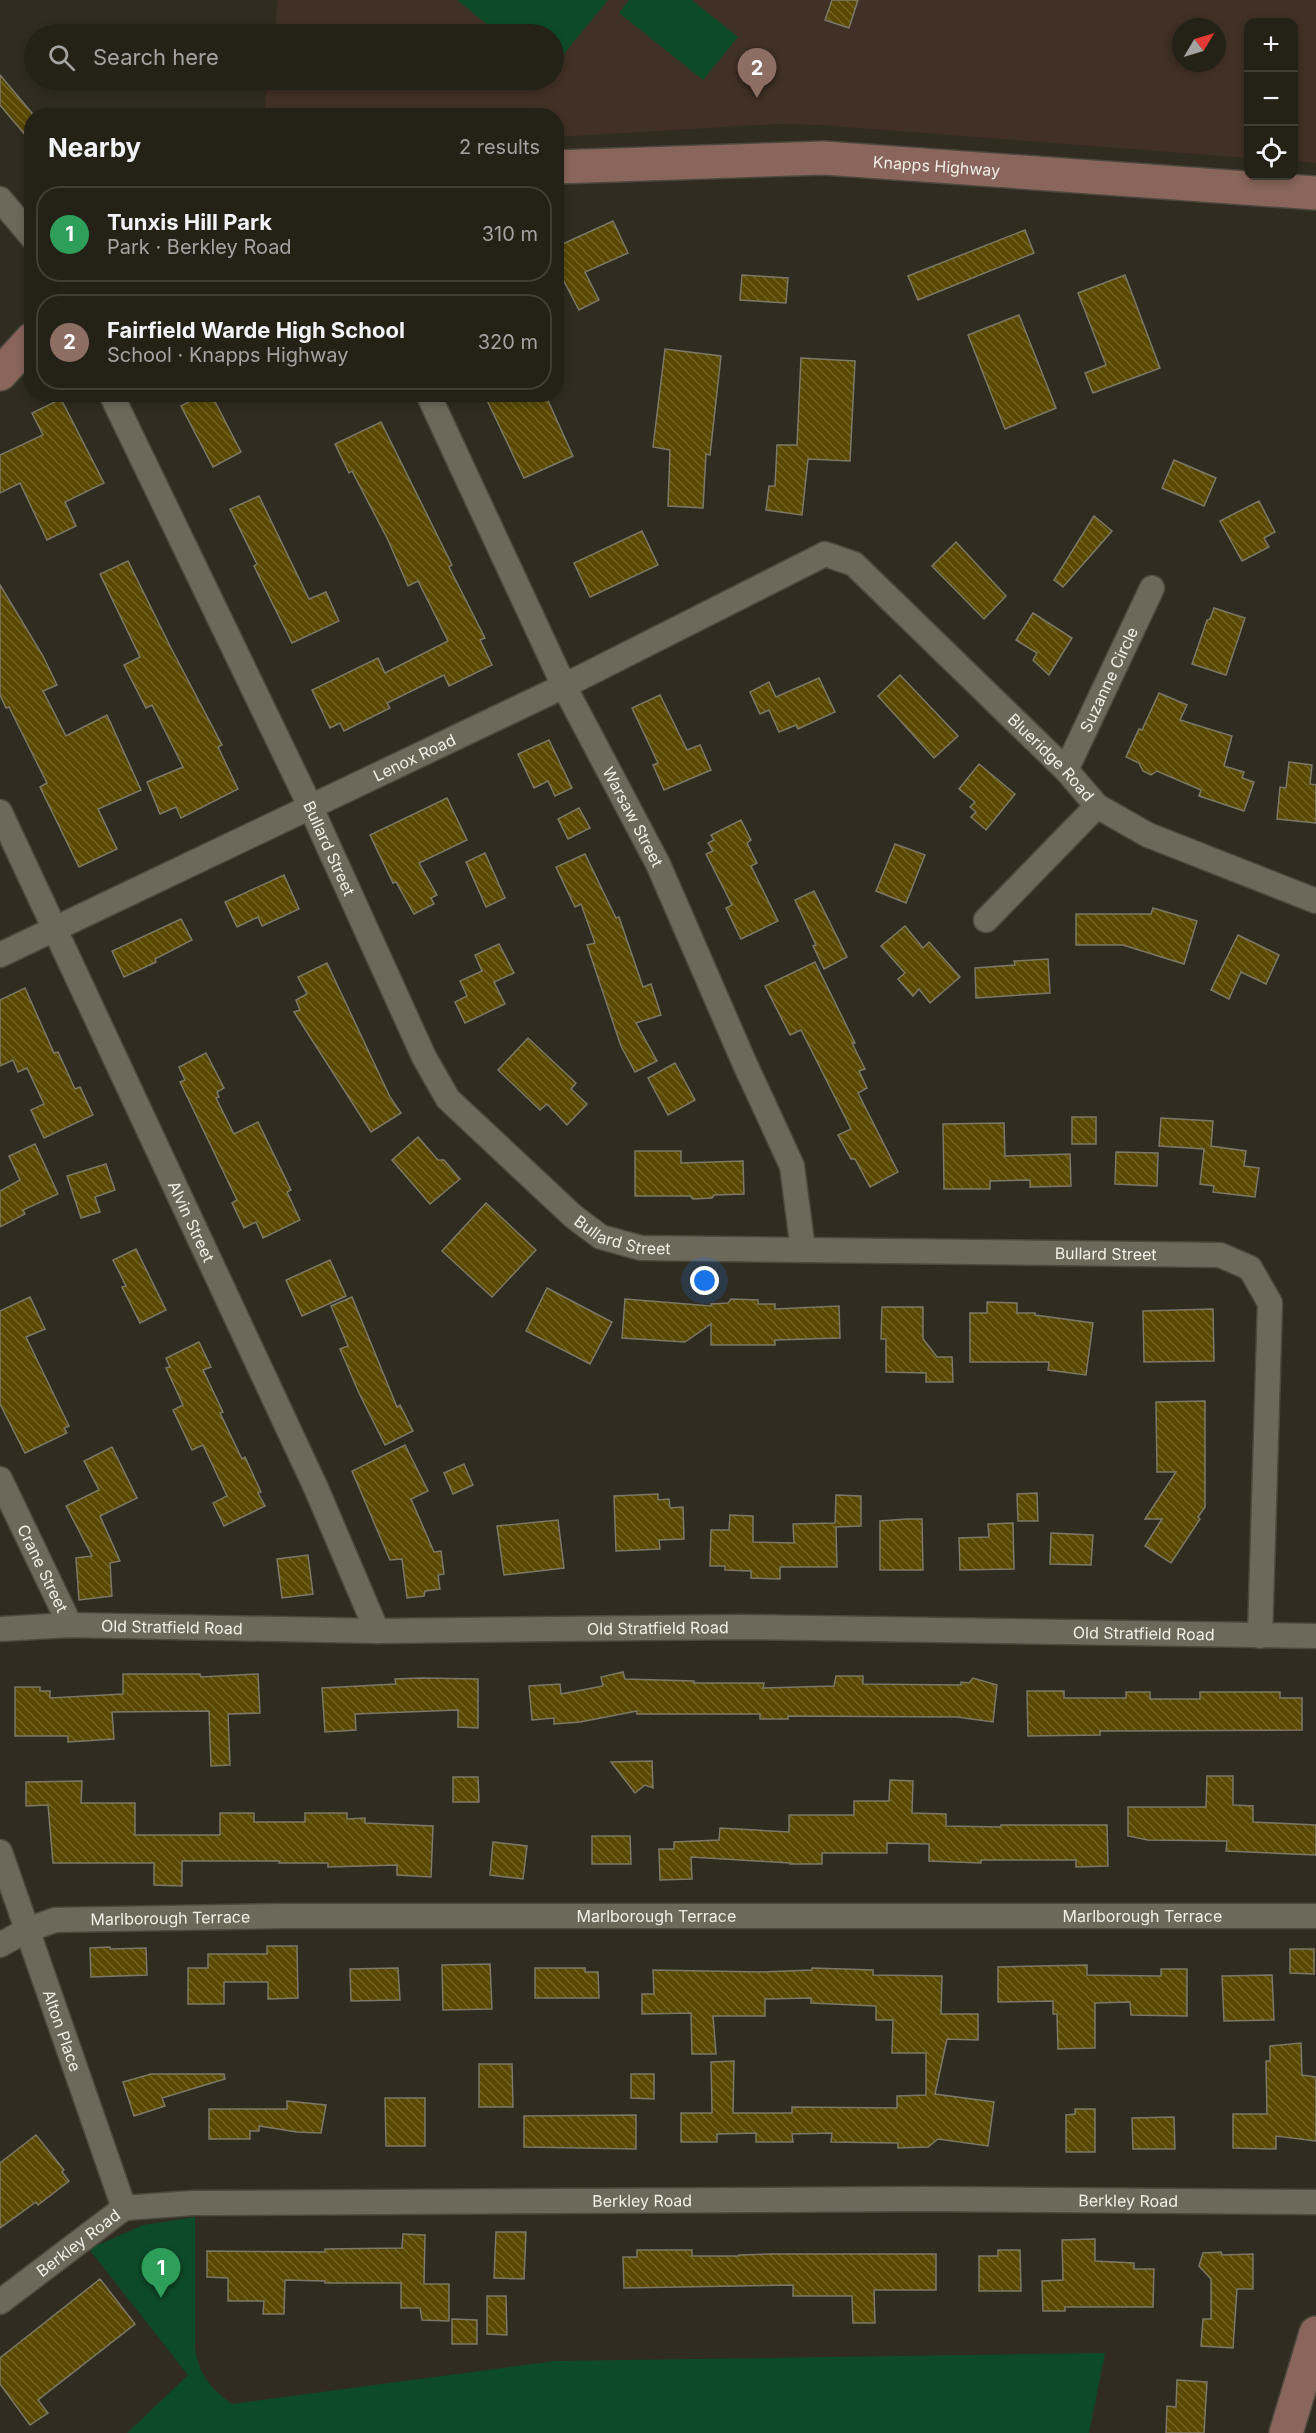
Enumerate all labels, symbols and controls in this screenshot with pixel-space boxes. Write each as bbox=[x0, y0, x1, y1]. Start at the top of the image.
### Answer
north arrow bbox=[1172, 18, 1226, 72]
map controls bbox=[1244, 18, 1298, 180]
button: + bbox=[1244, 18, 1298, 72]
search box bbox=[24, 24, 564, 90]
icon: search bbox=[45, 41, 78, 74]
text: Search here bbox=[93, 44, 219, 70]
pin: 2 bbox=[738, 48, 777, 98]
button: − bbox=[1244, 72, 1298, 126]
button: locate bbox=[1244, 126, 1298, 180]
text: Nearby bbox=[48, 132, 141, 163]
text: 2 results bbox=[459, 135, 540, 159]
street label: Knapps Highway bbox=[872, 152, 1001, 181]
text: Tunxis Hill Park bbox=[107, 209, 272, 235]
text: 1 bbox=[65, 222, 74, 246]
text: 310 m bbox=[482, 222, 538, 246]
text: Park · Berkley Road bbox=[107, 235, 292, 259]
text: Fairfield Warde High School bbox=[107, 317, 405, 343]
text: 2 bbox=[63, 330, 76, 354]
text: 320 m bbox=[478, 330, 538, 354]
text: School · Knapps Highway bbox=[107, 343, 348, 367]
street label: Suzanne Circle bbox=[1075, 624, 1142, 735]
street label: Blueridge Road bbox=[1004, 709, 1098, 805]
street label: Lenox Road bbox=[370, 729, 459, 786]
street label: Warsaw Street bbox=[598, 763, 668, 870]
street label: Bullard Street bbox=[299, 798, 359, 899]
street label: Alvin Street bbox=[164, 1178, 219, 1265]
street label: Bullard Street bbox=[570, 1211, 671, 1258]
street label: Bullard Street bbox=[1055, 1243, 1157, 1264]
your location bbox=[690, 1266, 719, 1295]
street label: Crane Street bbox=[13, 1521, 72, 1615]
street label: Old Stratfield Road bbox=[101, 1616, 243, 1638]
street label: Old Stratfield Road bbox=[587, 1617, 729, 1639]
street label: Old Stratfield Road bbox=[1073, 1622, 1215, 1644]
street label: Marlborough Terrace bbox=[576, 1906, 736, 1926]
street label: Marlborough Terrace bbox=[1062, 1906, 1222, 1926]
street label: Marlborough Terrace bbox=[90, 1907, 250, 1929]
street label: Alton Place bbox=[39, 1987, 86, 2074]
street label: Berkley Road bbox=[592, 2190, 692, 2211]
street label: Berkley Road bbox=[1078, 2190, 1178, 2211]
street label: Berkley Road bbox=[32, 2205, 124, 2281]
pin: 1 bbox=[142, 2248, 180, 2298]

